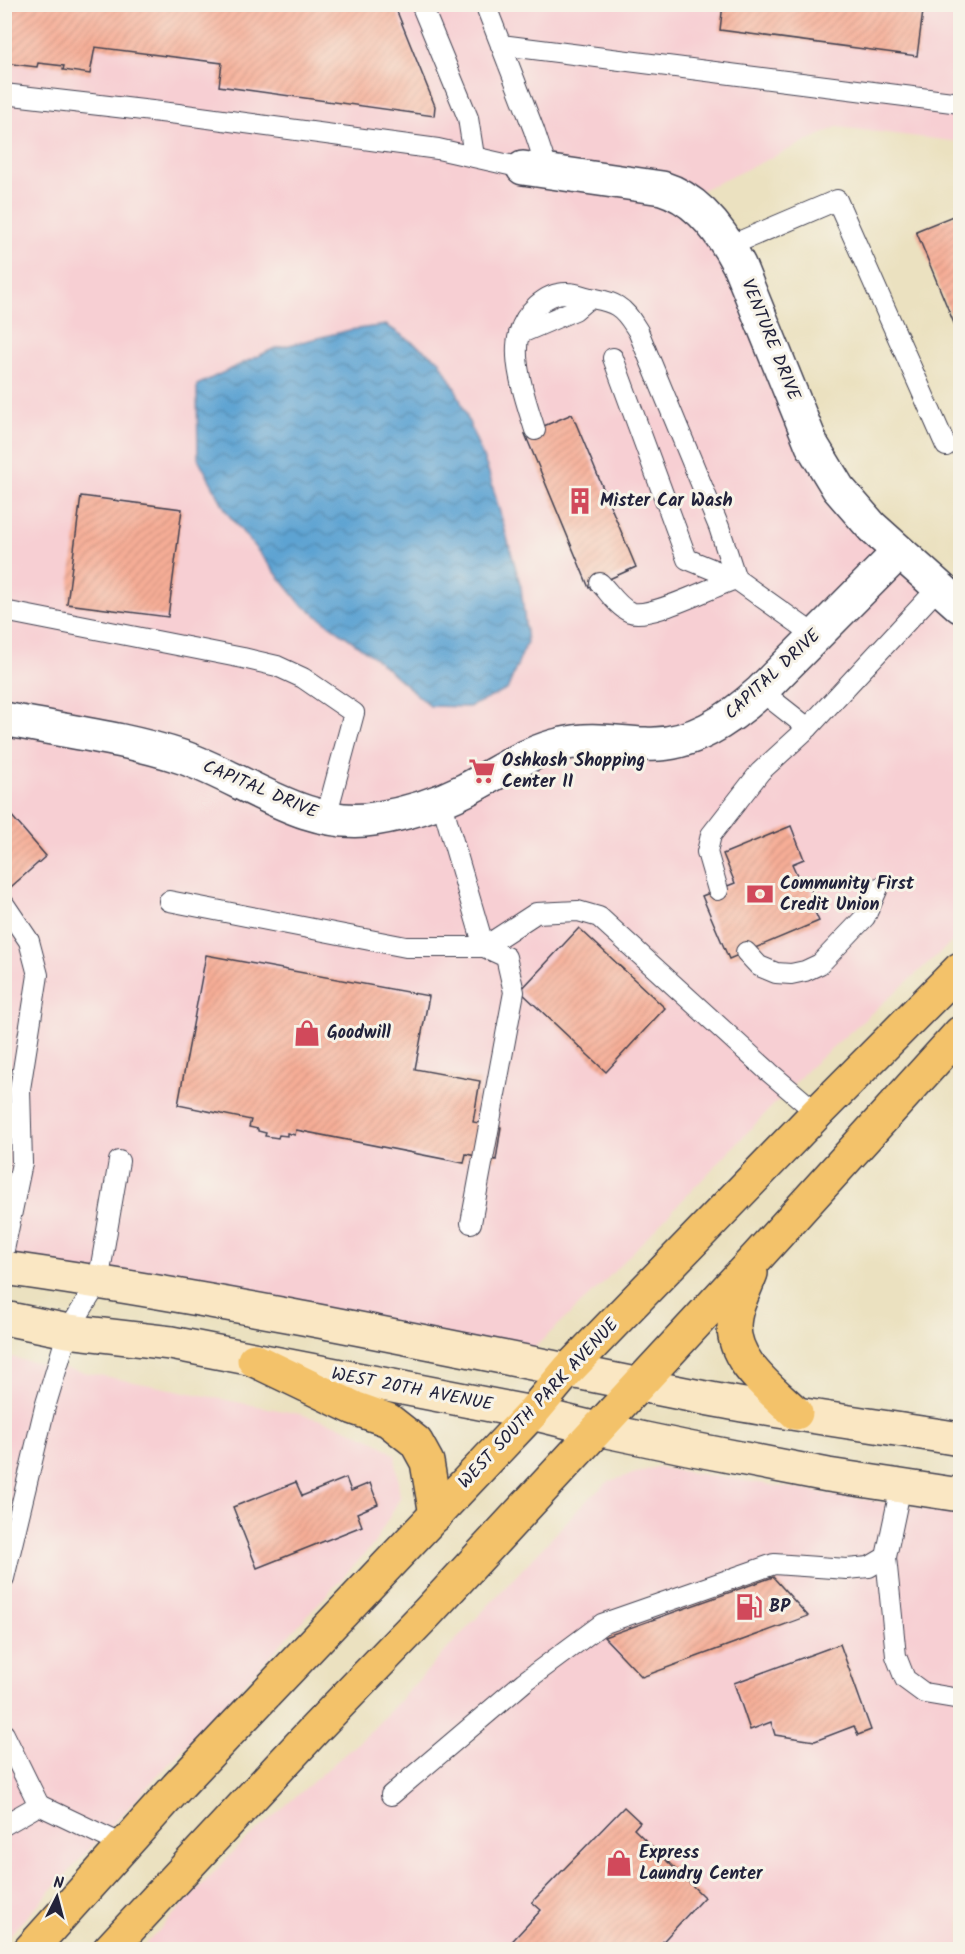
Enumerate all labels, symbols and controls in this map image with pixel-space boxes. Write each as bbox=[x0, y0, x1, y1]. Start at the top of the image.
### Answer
street label: VENTURE DRIVE bbox=[732, 275, 808, 406]
building icon: Mister Car Wash bbox=[565, 486, 595, 516]
place label: Mister Car Wash bbox=[600, 487, 733, 516]
street label: CAPITAL DRIVE bbox=[718, 622, 828, 727]
place label: Oshkosh Shopping Center II bbox=[502, 747, 645, 797]
street label: CAPITAL DRIVE bbox=[198, 753, 322, 827]
supermarket icon: Oshkosh Shopping Center II bbox=[467, 756, 497, 786]
place label: Community First Credit Union bbox=[780, 870, 915, 920]
bank icon: Community First Credit Union bbox=[745, 879, 775, 909]
shop icon: Goodwill bbox=[292, 1018, 322, 1048]
place label: Goodwill bbox=[327, 1019, 391, 1048]
street label: WEST SOUTH PARK AVENUE bbox=[452, 1312, 627, 1496]
street label: WEST 20TH AVENUE bbox=[329, 1360, 496, 1420]
fuel station icon: BP bbox=[734, 1592, 764, 1622]
place label: BP bbox=[769, 1593, 791, 1622]
place label: Express Laundry Center bbox=[639, 1839, 764, 1889]
shop icon: Express Laundry Center bbox=[604, 1848, 634, 1878]
north arrow bbox=[27, 1867, 87, 1927]
text: N bbox=[52, 1871, 65, 1897]

